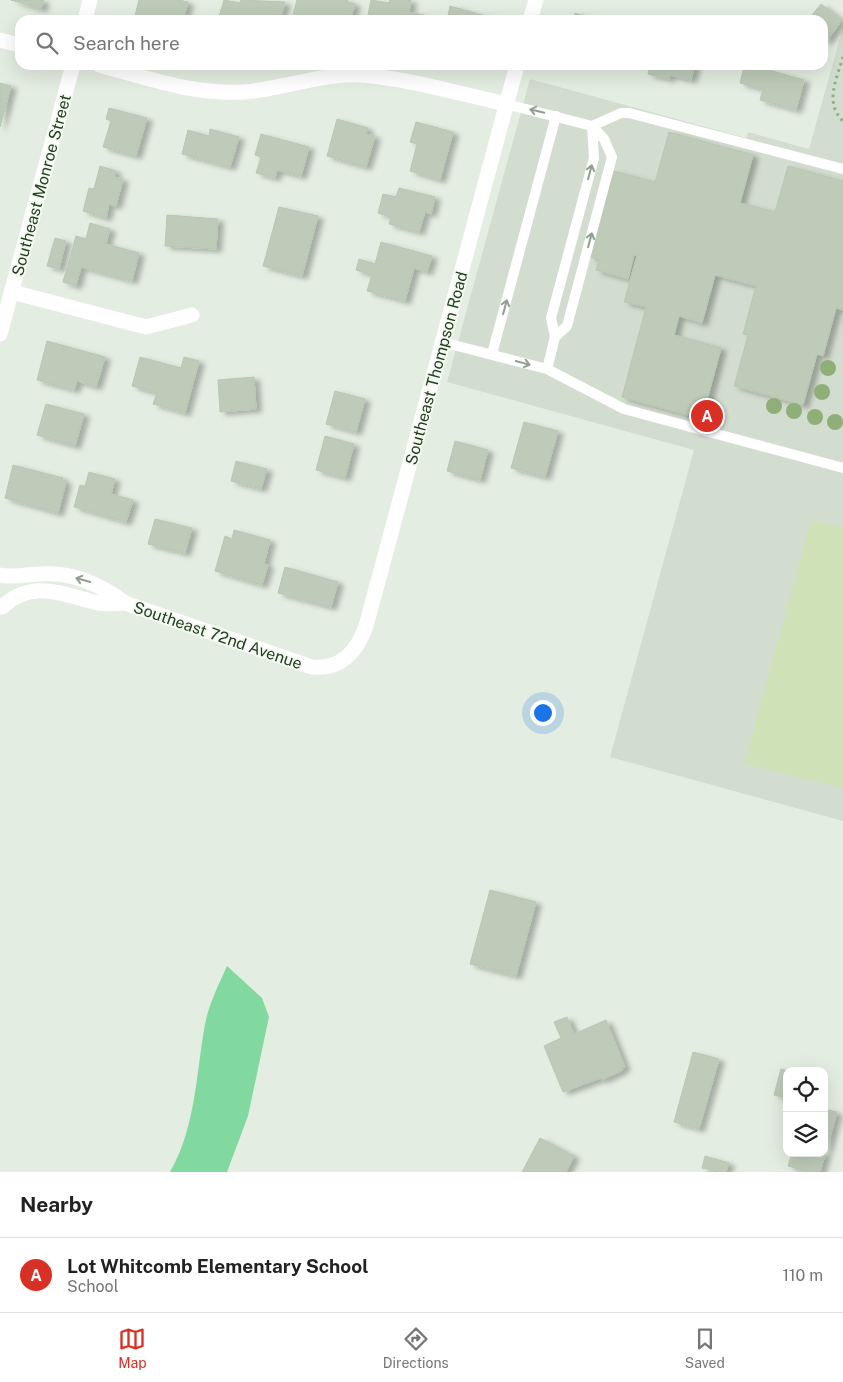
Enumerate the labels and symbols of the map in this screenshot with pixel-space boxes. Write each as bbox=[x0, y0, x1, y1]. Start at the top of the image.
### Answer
street label: Southeast Monroe Street bbox=[8, 92, 75, 278]
one-way arrow bbox=[529, 106, 545, 116]
one-way arrow bbox=[586, 164, 595, 180]
one-way arrow bbox=[586, 232, 595, 248]
street label: Southeast Thompson Road bbox=[401, 269, 471, 467]
one-way arrow bbox=[500, 300, 510, 316]
one-way arrow bbox=[515, 358, 531, 368]
pin: A bbox=[691, 397, 723, 435]
one-way arrow bbox=[75, 575, 91, 585]
street label: Southeast 72nd Avenue bbox=[131, 598, 305, 673]
your location bbox=[530, 700, 556, 726]

